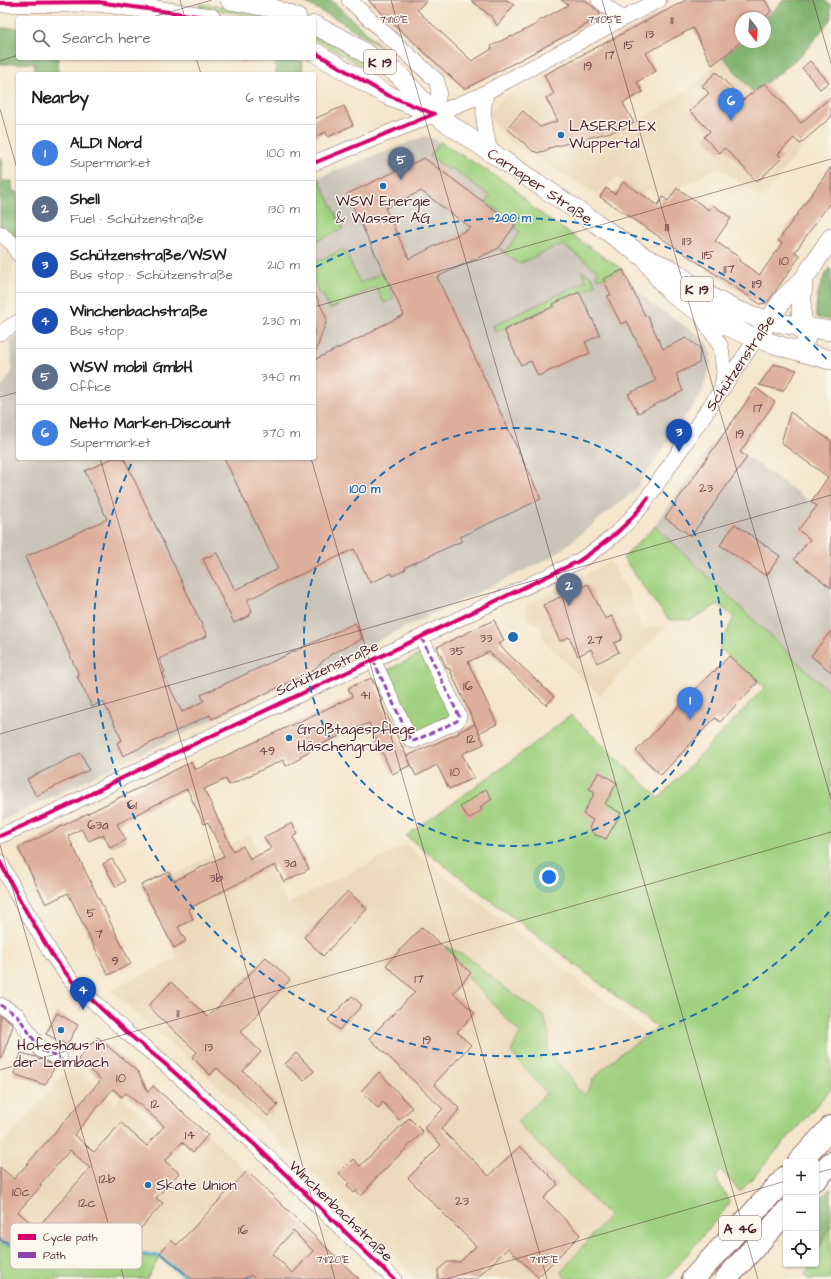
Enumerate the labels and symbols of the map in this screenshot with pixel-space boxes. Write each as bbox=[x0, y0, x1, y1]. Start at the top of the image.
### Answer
house number: 11 bbox=[670, 11, 674, 29]
north arrow bbox=[735, 12, 771, 48]
text: 7°11'10"E bbox=[380, 13, 408, 27]
text: 7°11'05"E bbox=[588, 13, 622, 27]
house number: 13 bbox=[646, 25, 655, 43]
house number: 15 bbox=[624, 36, 634, 54]
house number: 17 bbox=[605, 46, 615, 64]
road number: K 19 bbox=[364, 50, 396, 74]
house number: 19 bbox=[583, 57, 593, 75]
pin: 6 bbox=[718, 88, 744, 121]
place label: LASERPLEX Wuppertal bbox=[569, 116, 656, 154]
marker: LASERPLEX Wuppertal bbox=[556, 130, 566, 140]
street label: Carnaper Straße bbox=[483, 143, 597, 229]
pin: 5 bbox=[388, 147, 414, 180]
marker: WSW Energie & Wasser AG bbox=[378, 181, 388, 191]
place label: WSW Energie & Wasser AG bbox=[335, 191, 431, 229]
text: 200 m bbox=[494, 210, 532, 227]
house number: 111 bbox=[665, 218, 670, 236]
house number: 113 bbox=[682, 232, 692, 250]
house number: 115 bbox=[702, 246, 714, 264]
house number: 10 bbox=[779, 252, 789, 270]
house number: 117 bbox=[723, 260, 735, 278]
house number: 119 bbox=[752, 275, 762, 293]
road number: K 19 bbox=[681, 277, 713, 301]
street label: Schützenstraße bbox=[701, 311, 780, 415]
house number: 17 bbox=[753, 399, 763, 417]
pin: 3 bbox=[666, 419, 692, 452]
house number: 19 bbox=[735, 425, 745, 443]
house number: 23 bbox=[699, 479, 713, 497]
text: 100 m bbox=[350, 481, 381, 498]
pin: 2 bbox=[556, 573, 582, 606]
house number: 33 bbox=[479, 629, 493, 647]
centre of rings bbox=[506, 630, 520, 644]
house number: 27 bbox=[587, 631, 603, 649]
street label: Schützenstraße bbox=[272, 635, 382, 702]
house number: 35 bbox=[449, 642, 465, 660]
house number: 16 bbox=[463, 677, 473, 695]
house number: 41 bbox=[360, 686, 371, 704]
pin: 1 bbox=[677, 687, 703, 720]
place label: Großtagespflege Häschengrube bbox=[297, 719, 415, 758]
house number: 12 bbox=[466, 730, 476, 748]
marker: Großtagespflege Häschengrube bbox=[284, 733, 294, 743]
house number: 49 bbox=[259, 742, 275, 760]
house number: 10 bbox=[450, 763, 460, 781]
house number: 61 bbox=[127, 796, 137, 814]
house number: 63a bbox=[87, 816, 109, 834]
house number: 3a bbox=[283, 854, 297, 872]
your location bbox=[539, 867, 559, 887]
house number: 3b bbox=[209, 869, 224, 887]
house number: 5 bbox=[86, 904, 96, 922]
house number: 7 bbox=[95, 925, 103, 943]
house number: 9 bbox=[111, 952, 119, 970]
house number: 17 bbox=[414, 970, 424, 988]
pin: 4 bbox=[70, 977, 96, 1010]
house number: 11 bbox=[176, 1004, 180, 1022]
marker: Hofeshaus in der Leimbach bbox=[56, 1025, 66, 1035]
house number: 19 bbox=[422, 1031, 432, 1049]
place label: Hofeshaus in der Leimbach bbox=[13, 1035, 109, 1073]
house number: 13 bbox=[205, 1038, 214, 1056]
house number: 10 bbox=[116, 1069, 126, 1087]
house number: 12 bbox=[150, 1095, 160, 1113]
house number: 14 bbox=[185, 1126, 195, 1144]
street label: Winchenbachstraße bbox=[284, 1156, 397, 1267]
house number: 12b bbox=[99, 1170, 116, 1188]
place label: Skate Union bbox=[156, 1175, 237, 1196]
marker: Skate Union bbox=[143, 1180, 153, 1190]
house number: 10c bbox=[12, 1183, 30, 1201]
house number: 23 bbox=[455, 1192, 469, 1210]
house number: 12c bbox=[78, 1194, 96, 1212]
road number: A 46 bbox=[719, 1216, 761, 1240]
house number: 16 bbox=[238, 1221, 248, 1239]
legend bbox=[10, 1223, 142, 1269]
text: Cycle path bbox=[43, 1230, 98, 1246]
text: Path bbox=[43, 1248, 66, 1263]
text: 7°11'20"E bbox=[317, 1253, 350, 1267]
text: 7°11'15"E bbox=[529, 1253, 559, 1267]

